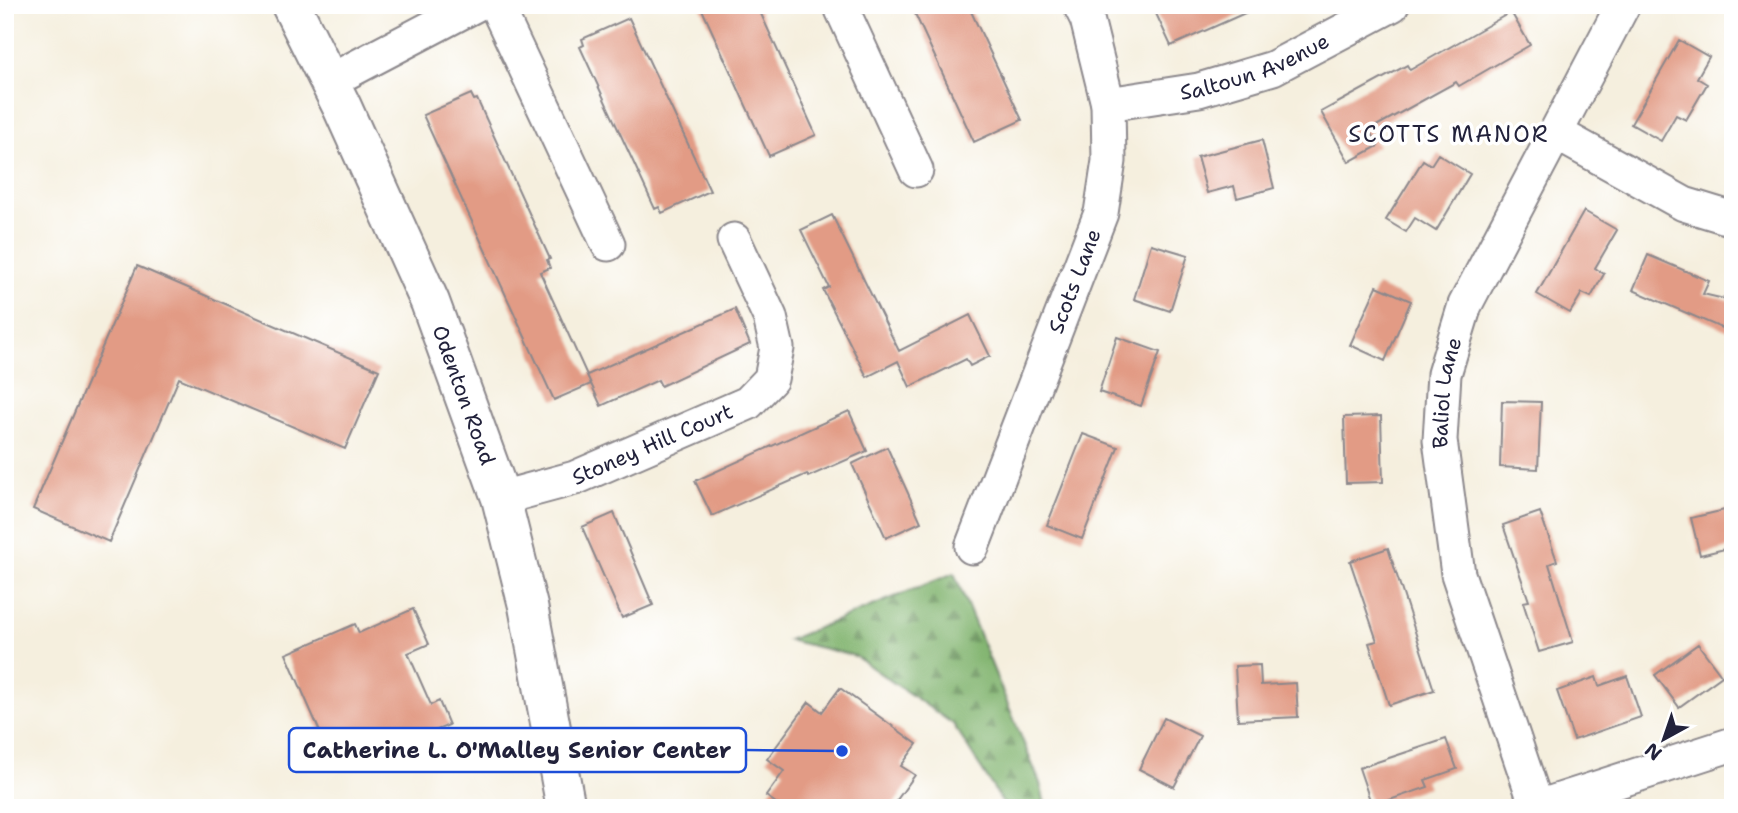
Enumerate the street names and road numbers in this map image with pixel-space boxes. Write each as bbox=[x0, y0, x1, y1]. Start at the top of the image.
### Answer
street label: Saltoun Avenue bbox=[1178, 27, 1334, 107]
street label: Scots Lane bbox=[1042, 225, 1108, 337]
street label: Odenton Road bbox=[426, 321, 502, 469]
street label: Baliol Lane bbox=[1426, 334, 1468, 450]
street label: Stoney Hill Court bbox=[568, 397, 737, 492]

